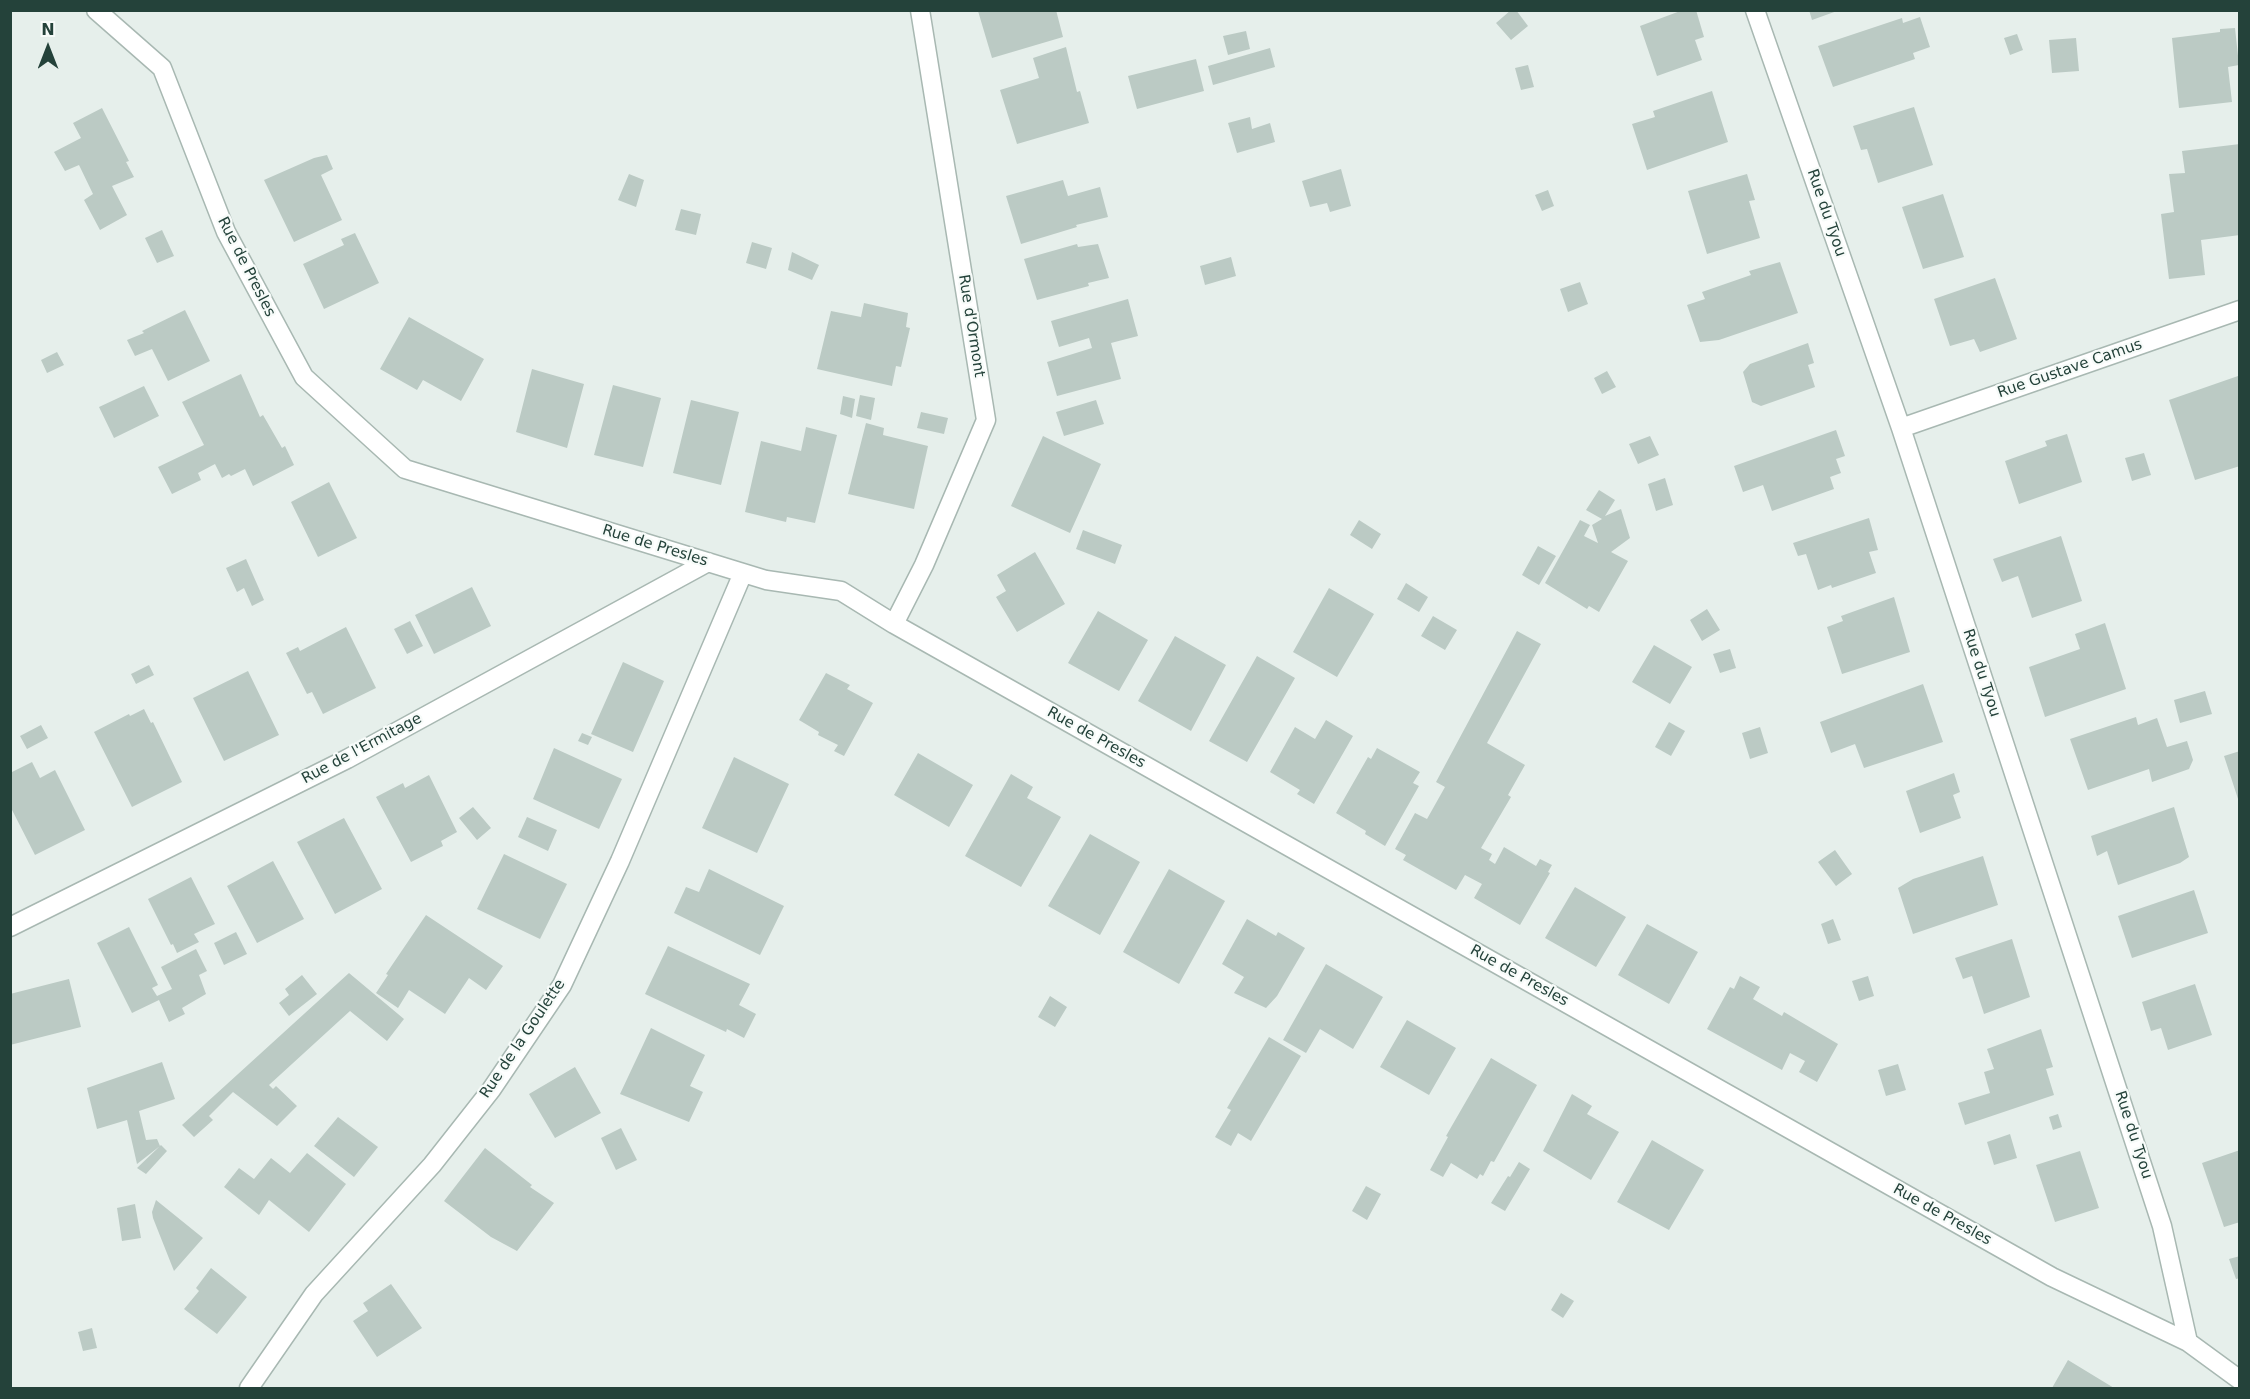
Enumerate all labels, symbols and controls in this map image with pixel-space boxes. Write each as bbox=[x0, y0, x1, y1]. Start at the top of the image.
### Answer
north arrow bbox=[18, 18, 78, 78]
text: N bbox=[41, 20, 55, 39]
street label: Rue du Tyou bbox=[1803, 167, 1849, 259]
street label: Rue de Presles bbox=[213, 214, 279, 320]
street label: Rue d'Ormont bbox=[954, 273, 988, 379]
street label: Rue Gustave Camus bbox=[1995, 336, 2145, 402]
street label: Rue de Presles bbox=[600, 521, 710, 571]
street label: Rue du Tyou bbox=[1958, 627, 2004, 719]
street label: Rue de Presles bbox=[1044, 704, 1148, 772]
street label: Rue de l'Ermitage bbox=[299, 710, 425, 788]
street label: Rue de Presles bbox=[1467, 942, 1571, 1010]
street label: Rue de la Goulette bbox=[477, 976, 569, 1102]
street label: Rue du Tyou bbox=[2110, 1089, 2156, 1181]
street label: Rue de Presles bbox=[1890, 1181, 1994, 1249]

